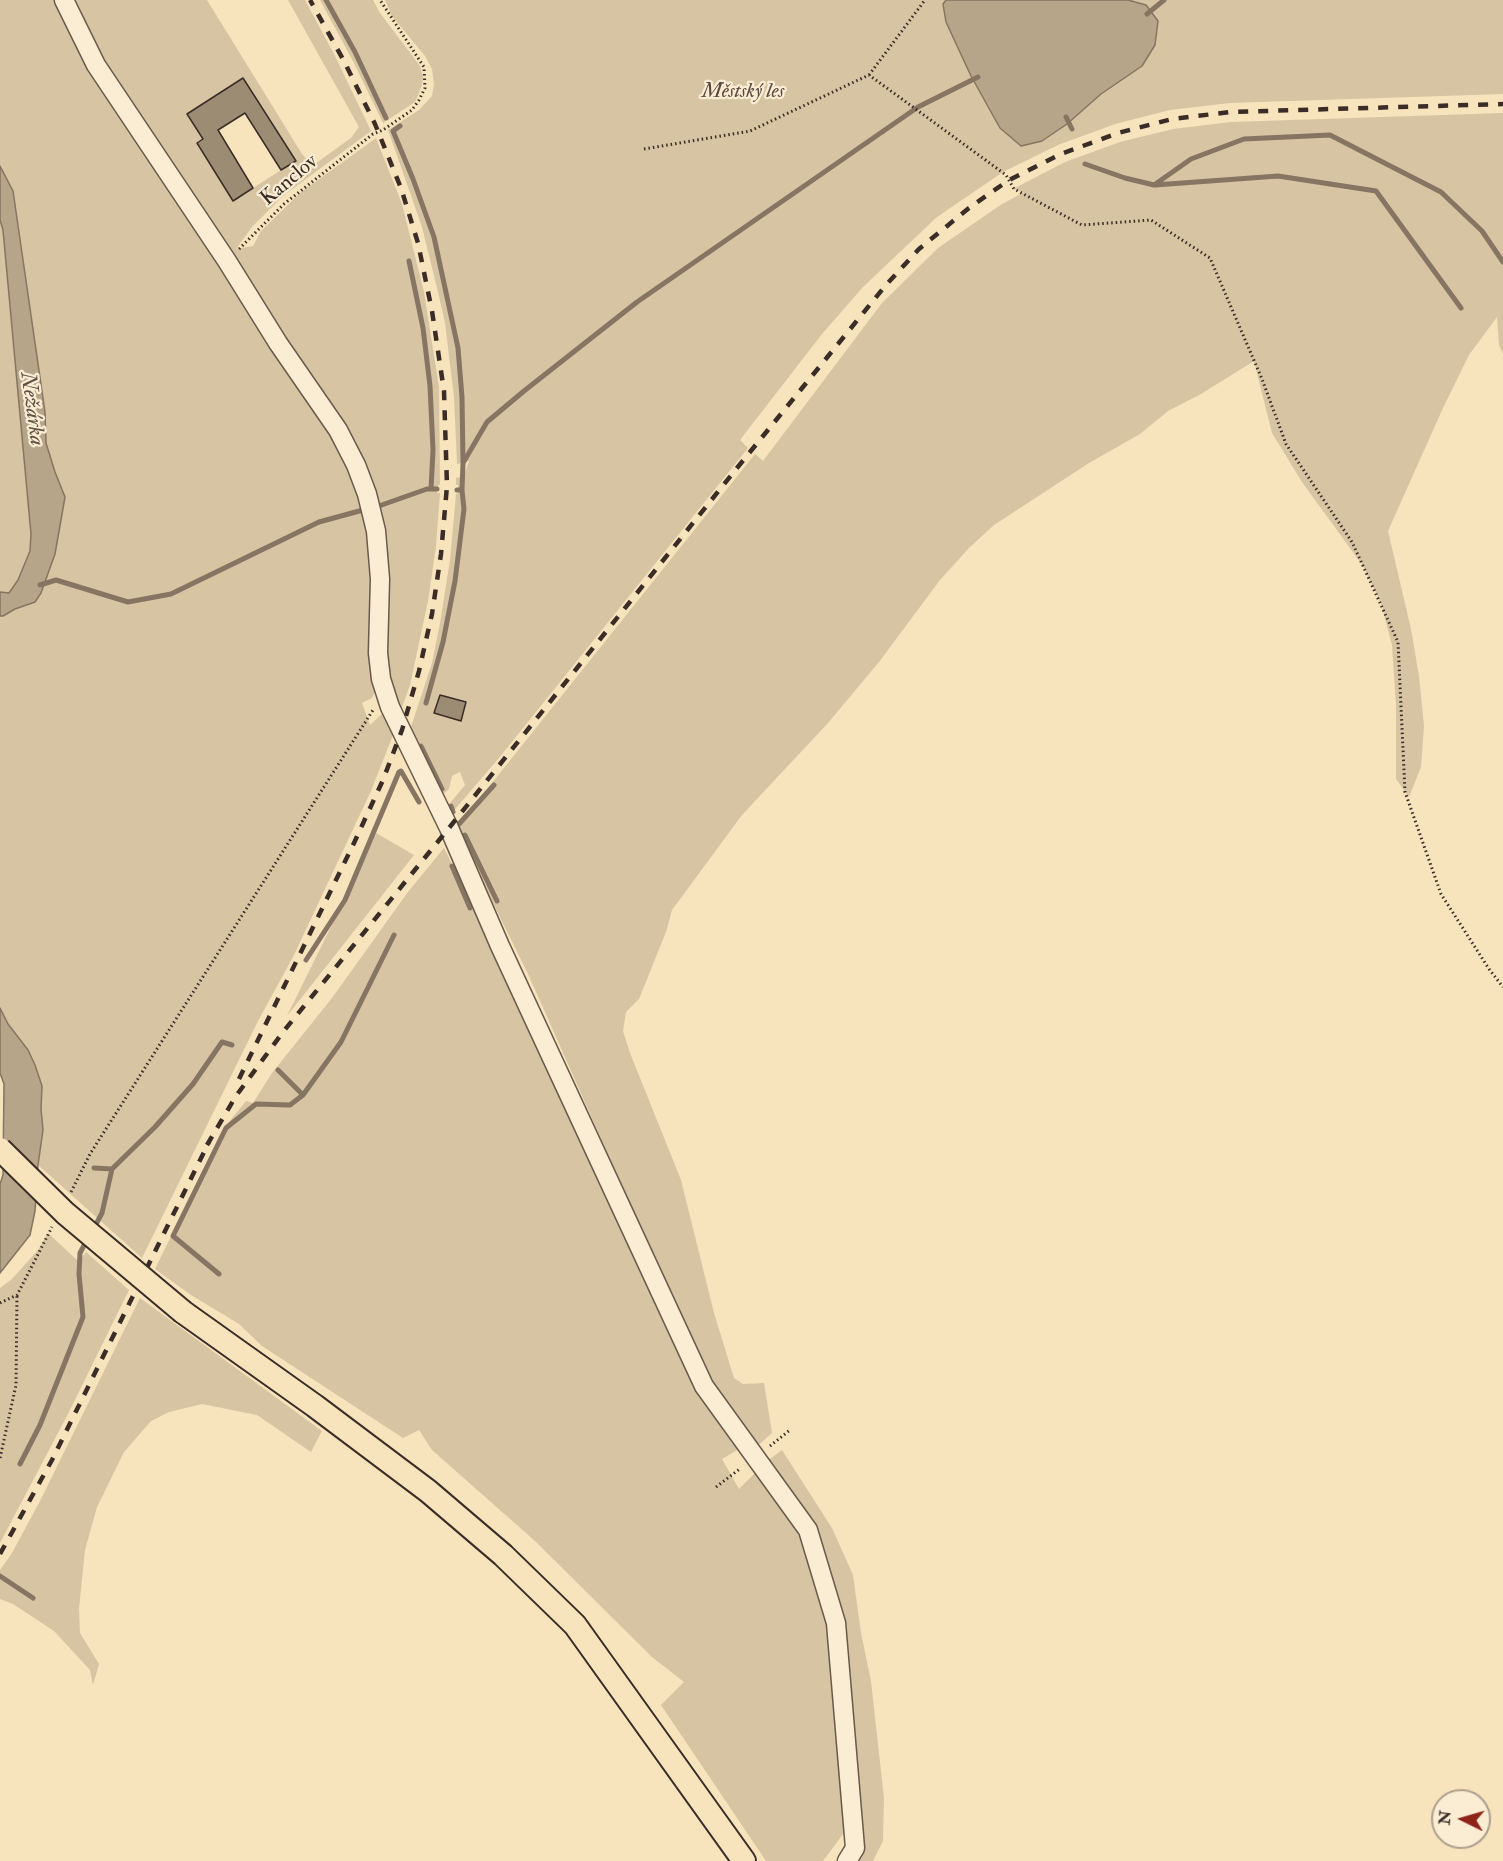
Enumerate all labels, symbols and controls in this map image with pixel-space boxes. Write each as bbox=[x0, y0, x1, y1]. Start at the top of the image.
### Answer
park label: Městský les bbox=[702, 79, 784, 105]
street label: Kanclov bbox=[256, 150, 324, 212]
water label: Nežárka bbox=[13, 370, 49, 448]
north arrow bbox=[1431, 1789, 1491, 1849]
text: N bbox=[1434, 1810, 1456, 1826]

